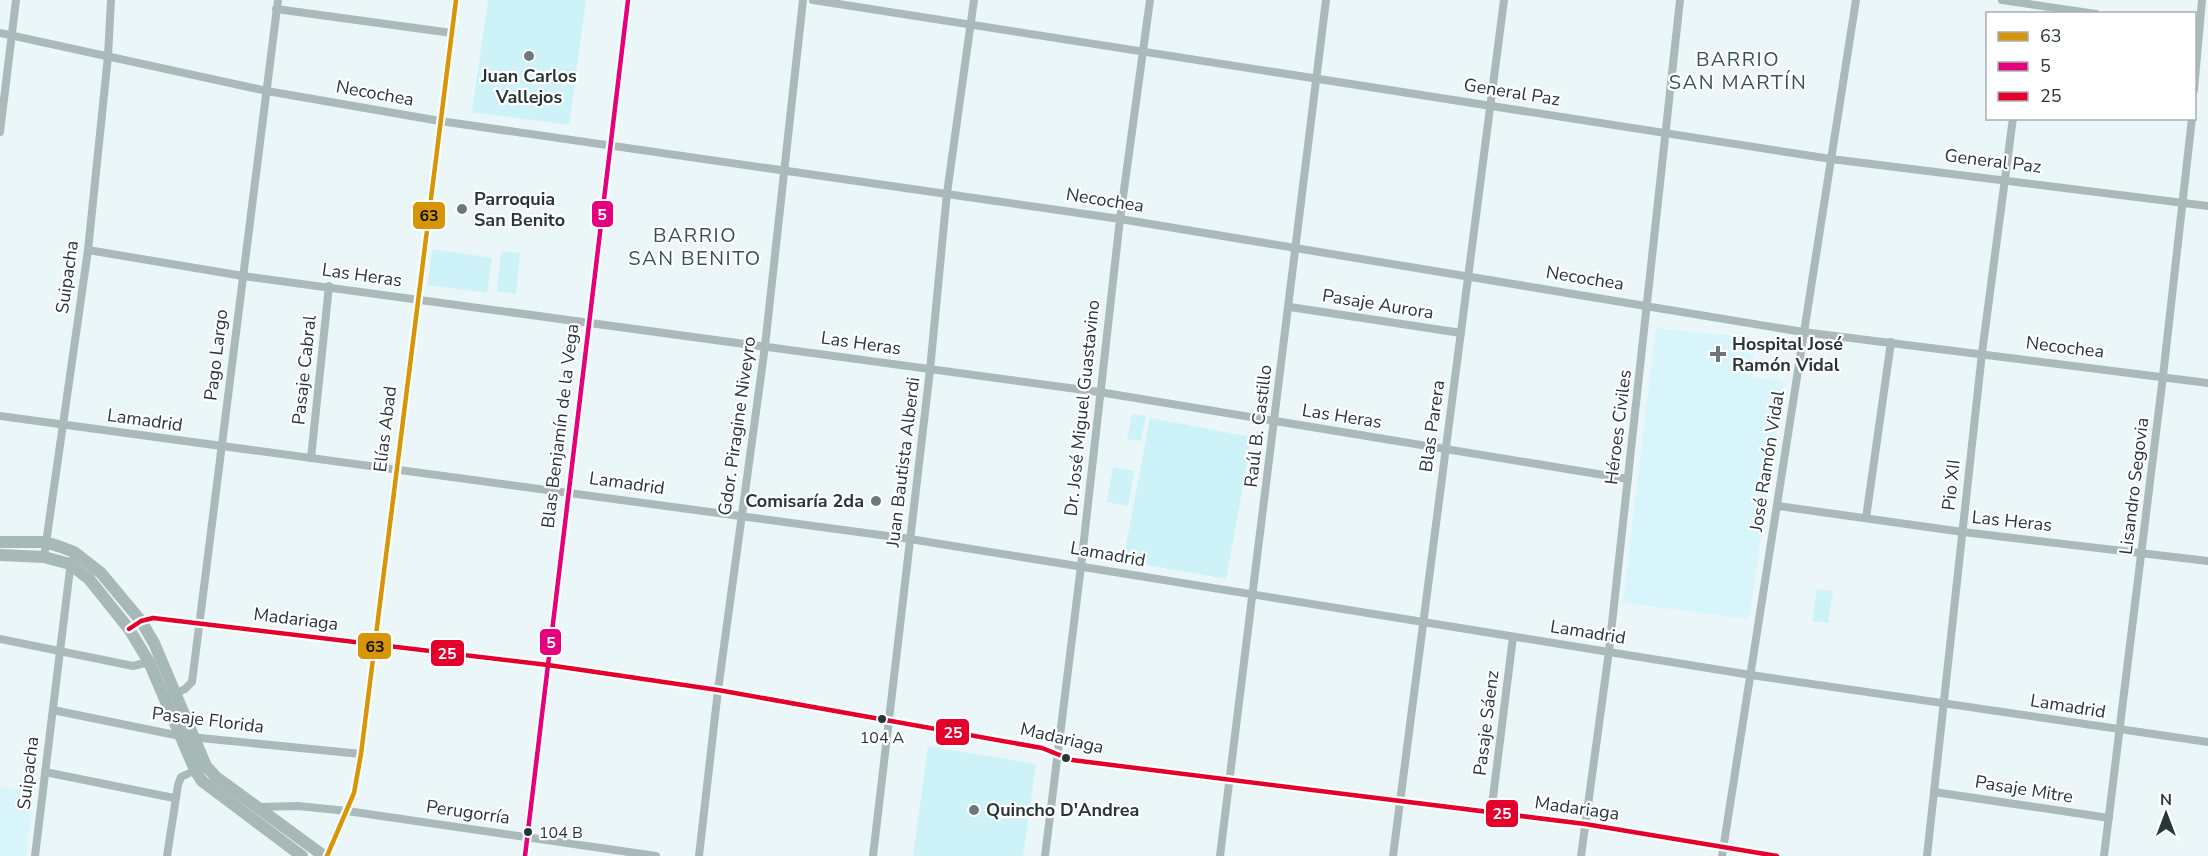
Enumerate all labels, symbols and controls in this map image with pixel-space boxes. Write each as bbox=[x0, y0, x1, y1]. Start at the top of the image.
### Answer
legend bbox=[1986, 12, 2196, 120]
text: 63 bbox=[2040, 24, 2062, 48]
district label: BARRIO SAN MARTÍN bbox=[1669, 46, 1807, 96]
marker: Juan Carlos Vallejos bbox=[522, 49, 536, 63]
text: 5 bbox=[2040, 54, 2051, 78]
place label: Juan Carlos Vallejos bbox=[480, 64, 577, 109]
street label: General Paz bbox=[1462, 73, 1562, 111]
street label: Necochea bbox=[334, 74, 416, 112]
text: 25 bbox=[2040, 84, 2062, 108]
street label: General Paz bbox=[1943, 143, 2043, 179]
street label: Necochea bbox=[1064, 182, 1146, 218]
place label: Parroquia San Benito bbox=[474, 187, 565, 232]
line badge: 5 bbox=[591, 200, 614, 228]
line badge: 63 bbox=[412, 201, 446, 230]
marker: Parroquia San Benito bbox=[455, 202, 469, 216]
text: 5 bbox=[597, 204, 607, 226]
text: 63 bbox=[419, 205, 439, 227]
district label: BARRIO SAN BENITO bbox=[628, 222, 762, 272]
street label: Suipacha bbox=[50, 239, 84, 315]
street label: Las Heras bbox=[321, 258, 403, 292]
street label: Necochea bbox=[1544, 260, 1626, 296]
street label: Pasaje Aurora bbox=[1321, 283, 1435, 325]
street label: Dr. José Miguel Guastavino bbox=[1059, 299, 1105, 517]
street label: Pago Largo bbox=[198, 308, 234, 402]
street label: Pasaje Cabral bbox=[286, 313, 322, 426]
street label: Blas Benjamín de la Vega bbox=[536, 322, 584, 530]
street label: Las Heras bbox=[820, 326, 902, 360]
street label: Necochea bbox=[2024, 330, 2106, 364]
place label: Hospital José Ramón Vidal bbox=[1732, 332, 1843, 377]
street label: Gdor. Piragine Niveyro bbox=[713, 335, 761, 517]
marker: Hospital José Ramón Vidal bbox=[1709, 345, 1727, 363]
street label: Raúl B. Castillo bbox=[1239, 363, 1277, 489]
street label: Héroes Civiles bbox=[1599, 368, 1637, 486]
street label: Juan Bautista Alberdi bbox=[881, 376, 925, 549]
street label: Blas Parera bbox=[1414, 378, 1450, 474]
street label: Elías Abad bbox=[368, 385, 402, 473]
street label: José Ramón Vidal bbox=[1744, 388, 1790, 534]
street label: Las Heras bbox=[1300, 398, 1384, 434]
street label: Lamadrid bbox=[106, 403, 184, 437]
street label: Lisandro Segovia bbox=[2114, 416, 2154, 556]
street label: Pio XII bbox=[1936, 458, 1966, 512]
street label: Lamadrid bbox=[588, 466, 666, 500]
place label: Comisaría 2da bbox=[745, 489, 864, 513]
marker: Comisaría 2da bbox=[869, 494, 883, 508]
street label: Las Heras bbox=[1971, 505, 2053, 537]
street label: Lamadrid bbox=[1069, 536, 1147, 572]
street label: Madariaga bbox=[252, 602, 340, 636]
street label: Lamadrid bbox=[1549, 614, 1627, 650]
line badge: 5 bbox=[539, 628, 562, 656]
line badge: 63 bbox=[357, 632, 392, 660]
text: 5 bbox=[546, 632, 556, 654]
text: 63 bbox=[365, 636, 385, 658]
line badge: 25 bbox=[430, 639, 465, 667]
text: 25 bbox=[437, 643, 457, 665]
street label: Pasaje Sáenz bbox=[1468, 669, 1504, 777]
street label: Lamadrid bbox=[2029, 688, 2107, 724]
street label: Pasaje Florida bbox=[150, 701, 266, 739]
marker: 104 A bbox=[876, 713, 888, 725]
street label: Madariaga bbox=[1018, 717, 1106, 759]
line badge: 25 bbox=[935, 718, 970, 746]
text: 25 bbox=[943, 722, 963, 744]
place label: 104 A bbox=[860, 727, 905, 749]
street label: Suipacha bbox=[12, 735, 44, 811]
unlabelled marker bbox=[1060, 752, 1072, 764]
street label: Pasaje Mitre bbox=[1973, 769, 2075, 809]
north arrow bbox=[2136, 784, 2196, 844]
text: N bbox=[2160, 789, 2172, 811]
street label: Madariaga bbox=[1533, 790, 1621, 826]
street label: Perugorría bbox=[425, 794, 511, 830]
place label: Quincho D'Andrea bbox=[986, 798, 1139, 822]
line badge: 25 bbox=[1485, 799, 1519, 828]
marker: Quincho D'Andrea bbox=[967, 803, 981, 817]
text: 25 bbox=[1492, 803, 1512, 825]
place label: 104 B bbox=[539, 822, 583, 844]
marker: 104 B bbox=[522, 826, 534, 838]

